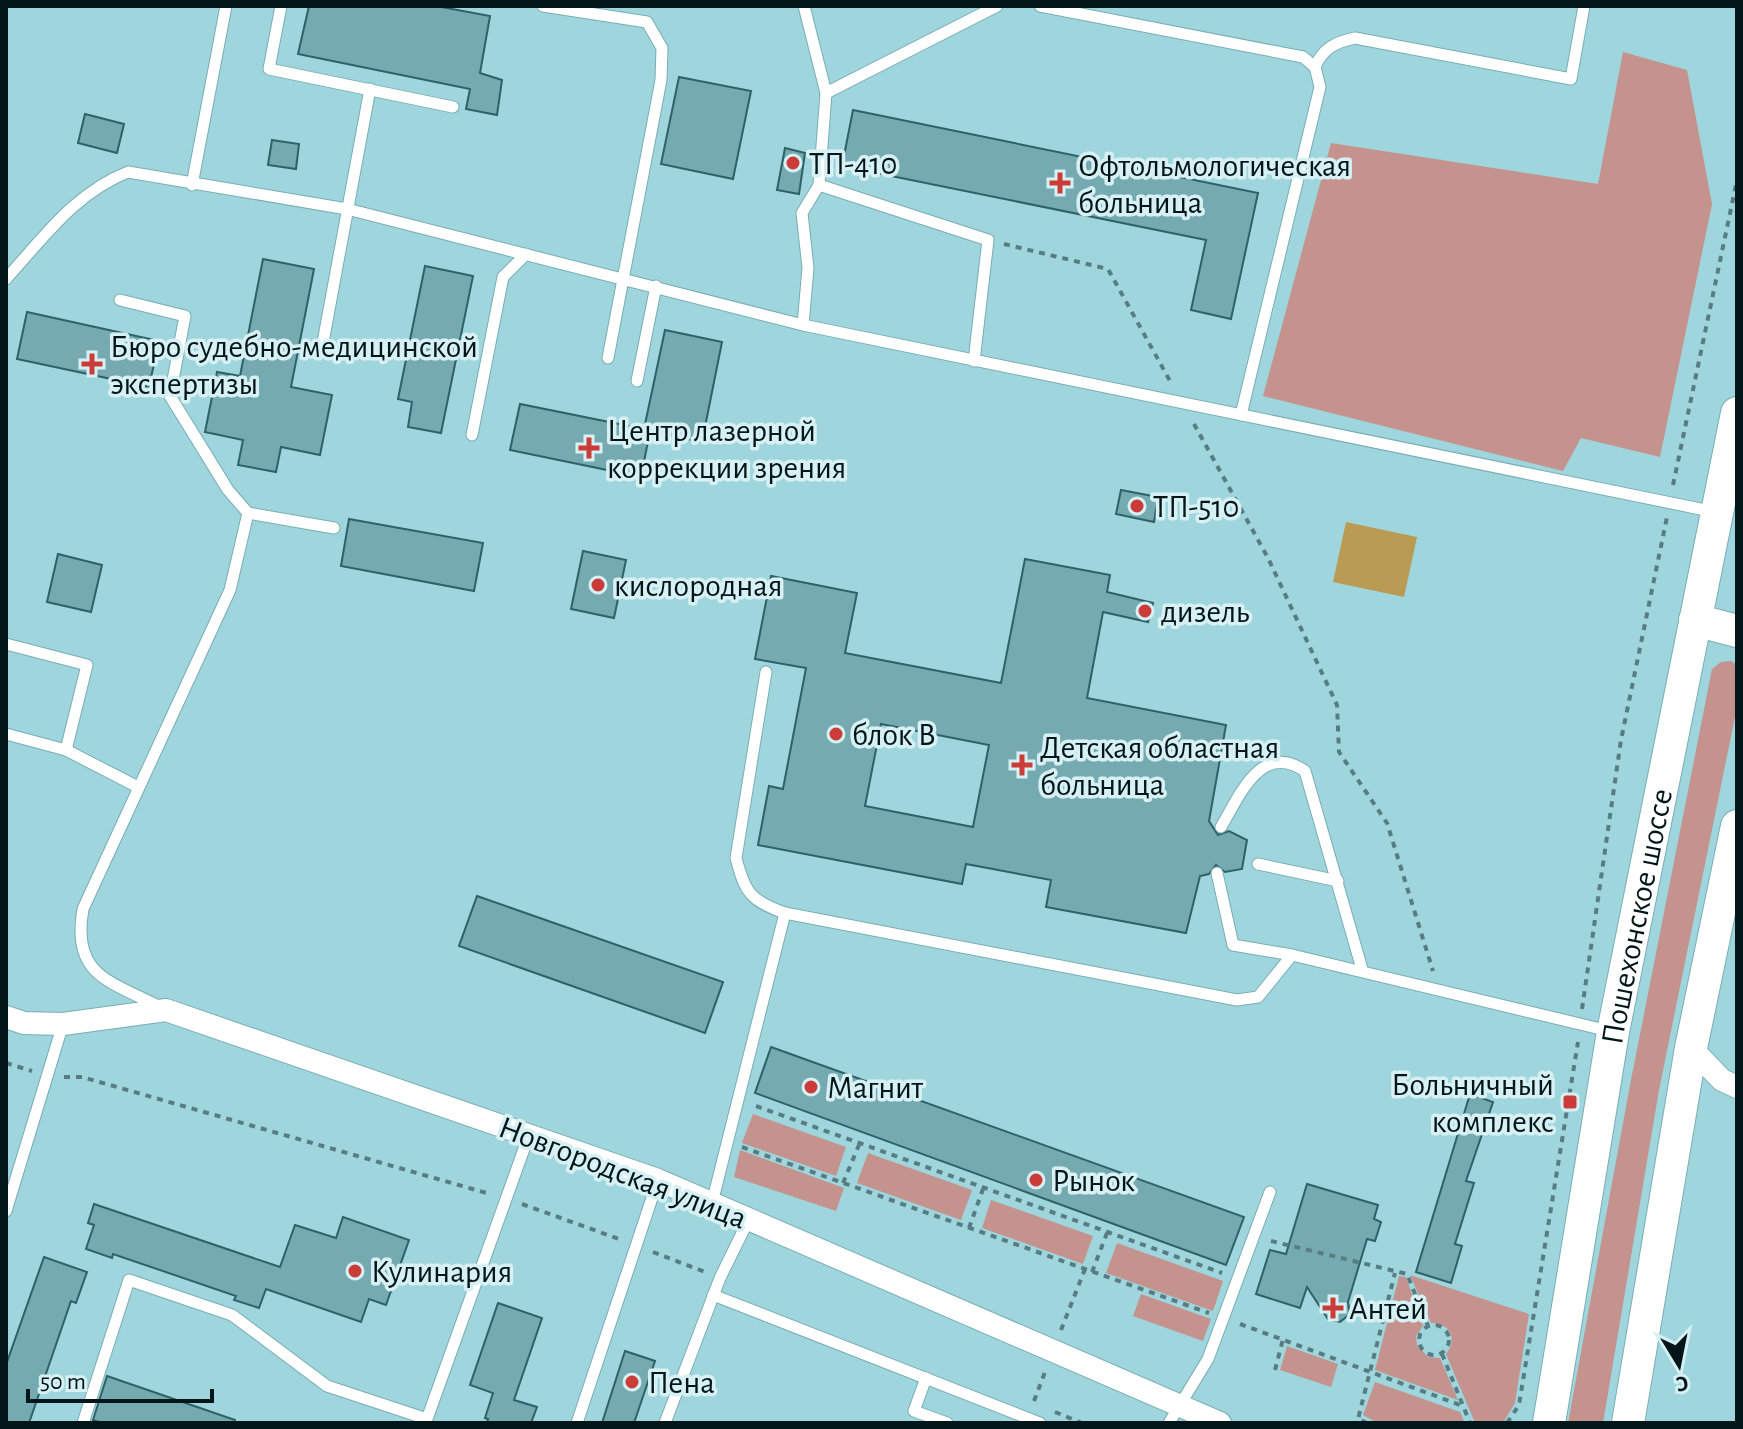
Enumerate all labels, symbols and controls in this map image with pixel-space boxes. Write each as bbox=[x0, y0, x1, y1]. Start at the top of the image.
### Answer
place label: ТП-410 bbox=[809, 148, 897, 180]
place label: Офтольмологическая больница bbox=[1078, 150, 1351, 219]
marker: ТП-410 bbox=[784, 154, 802, 172]
marker: Офтольмологическая больница bbox=[1049, 172, 1071, 194]
place label: Бюро судебно-медицинской экспертизы bbox=[110, 331, 478, 400]
marker: Бюро судебно-медицинской экспертизы bbox=[81, 353, 103, 375]
place label: Центр лазерной коррекции зрения bbox=[607, 415, 846, 484]
marker: Центр лазерной коррекции зрения bbox=[578, 437, 600, 459]
place label: ТП-510 bbox=[1153, 491, 1239, 523]
marker: ТП-510 bbox=[1128, 497, 1146, 515]
place label: кислородная bbox=[614, 570, 783, 602]
marker: кислородная bbox=[589, 576, 607, 594]
place label: дизель bbox=[1161, 596, 1250, 628]
marker: дизель bbox=[1136, 602, 1154, 620]
place label: блок В bbox=[852, 719, 936, 751]
marker: блок В bbox=[827, 725, 845, 743]
place label: Детская областная больница bbox=[1040, 732, 1279, 801]
marker: Детская областная больница bbox=[1011, 754, 1033, 776]
street label: Пошехонское шоссе bbox=[1596, 786, 1678, 1047]
place label: Больничный комплекс bbox=[1391, 1069, 1554, 1138]
place label: Магнит bbox=[827, 1072, 924, 1104]
marker: Магнит bbox=[802, 1078, 820, 1096]
marker: Больничный комплекс bbox=[1561, 1093, 1579, 1111]
street label: Новгородская улица bbox=[494, 1111, 751, 1235]
place label: Рынок bbox=[1052, 1165, 1135, 1197]
marker: Рынок bbox=[1027, 1171, 1045, 1189]
place label: Кулинария bbox=[371, 1256, 512, 1288]
marker: Кулинария bbox=[346, 1262, 364, 1280]
place label: Антей bbox=[1349, 1293, 1427, 1325]
marker: Антей bbox=[1324, 1299, 1342, 1317]
north arrow bbox=[1639, 1325, 1719, 1405]
scale bar bbox=[28, 1353, 212, 1403]
place label: Пена bbox=[648, 1367, 715, 1399]
text: 50 m bbox=[40, 1370, 86, 1394]
text: С bbox=[1674, 1372, 1690, 1396]
marker: Пена bbox=[623, 1373, 641, 1391]

